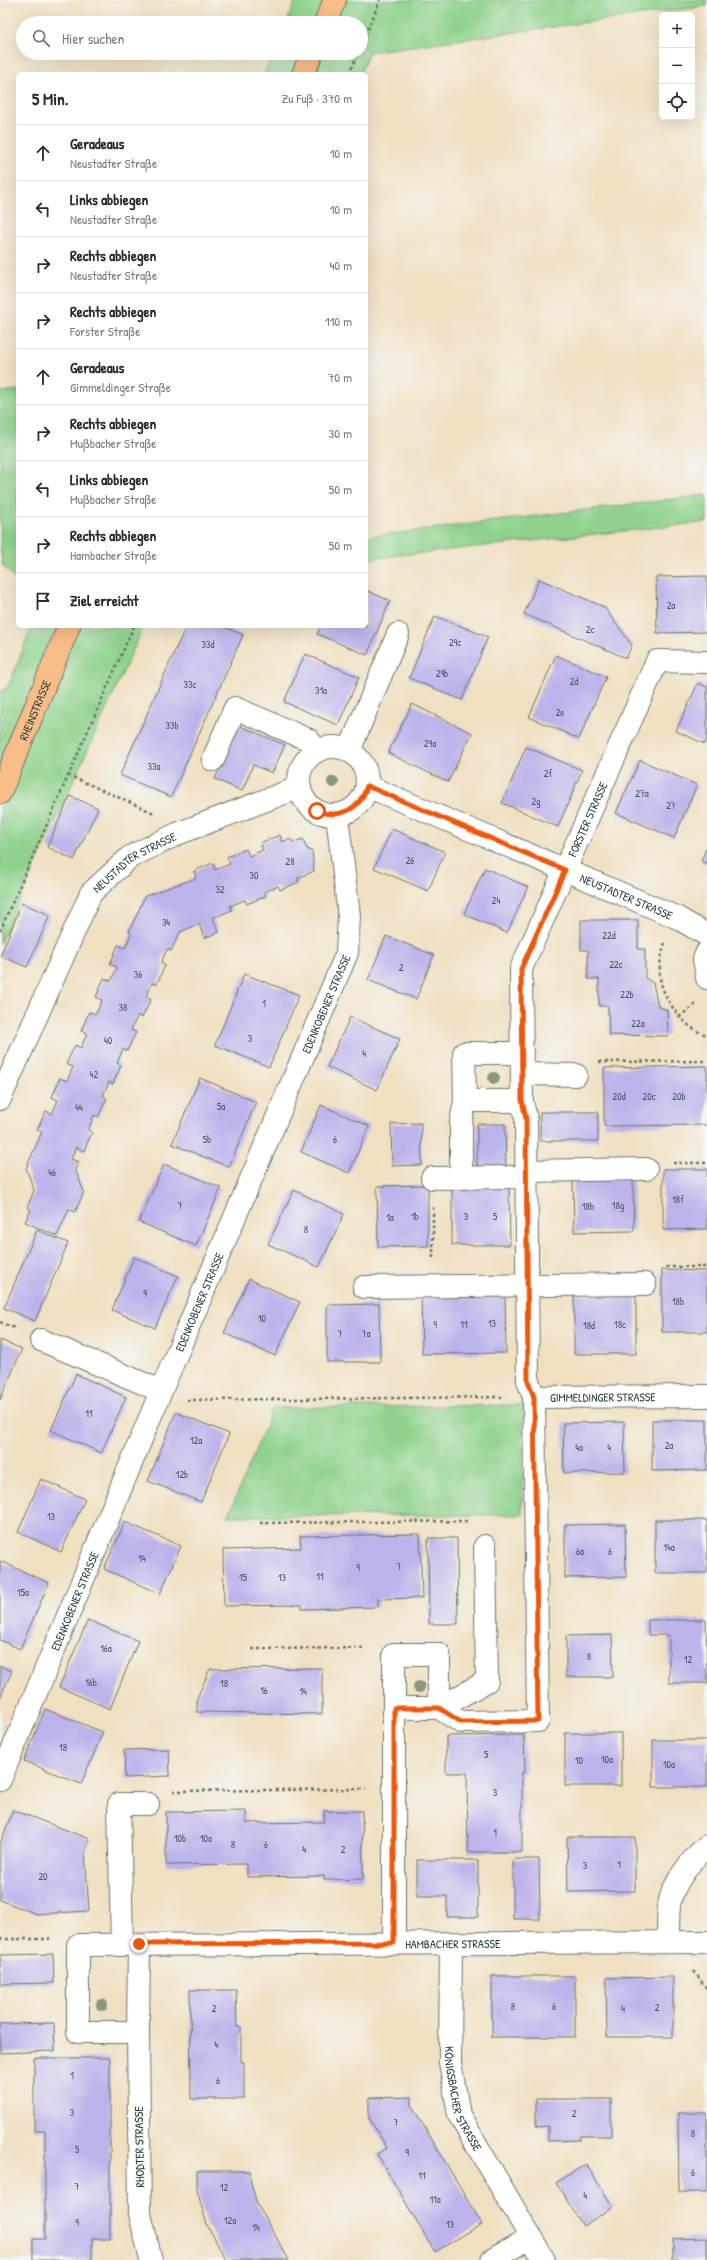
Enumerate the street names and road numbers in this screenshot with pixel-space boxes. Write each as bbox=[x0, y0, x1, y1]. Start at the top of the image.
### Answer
street label: RHEINSTRASSE bbox=[14, 676, 55, 743]
street label: FORSTER STRASSE bbox=[563, 778, 611, 860]
street label: NEUSTADTER STRASSE bbox=[88, 827, 179, 896]
street label: NEUSTADTER STRASSE bbox=[578, 869, 676, 923]
street label: EDENKOBENER STRASSE bbox=[297, 951, 354, 1056]
street label: EDENKOBENER STRASSE bbox=[170, 1249, 228, 1354]
street label: GIMMELDINGER STRASSE bbox=[550, 1388, 656, 1405]
street label: EDENKOBENER STRASSE bbox=[46, 1548, 103, 1653]
street label: HAMBACHER STRASSE bbox=[405, 1934, 501, 1952]
street label: KÖNIGSBACHER STRASSE bbox=[441, 2046, 487, 2155]
street label: RHODTER STRASSE bbox=[130, 2106, 148, 2188]

